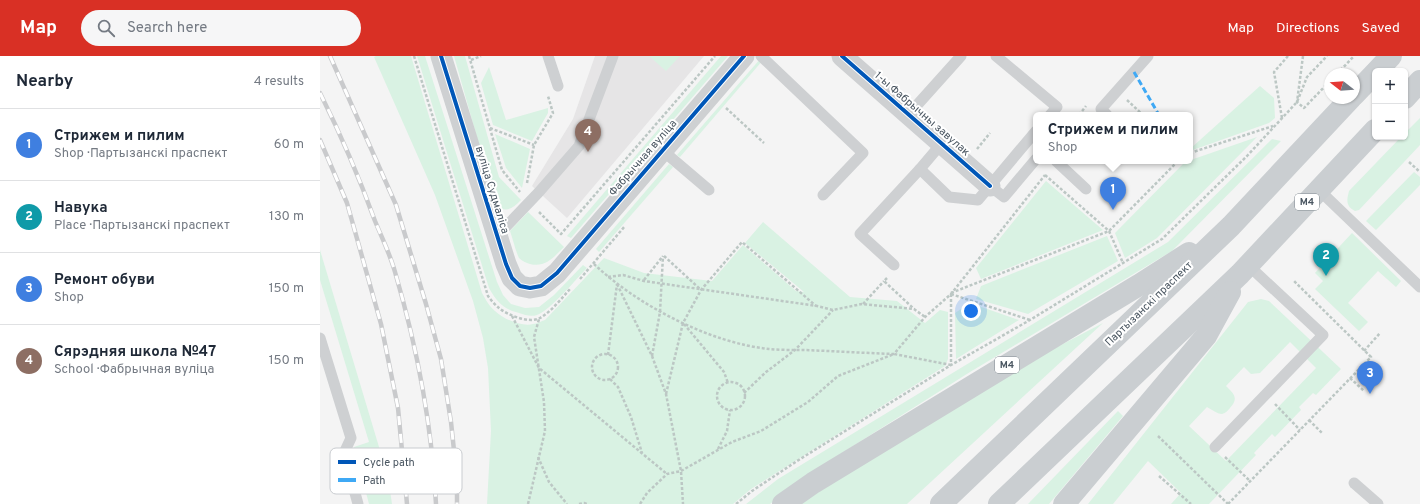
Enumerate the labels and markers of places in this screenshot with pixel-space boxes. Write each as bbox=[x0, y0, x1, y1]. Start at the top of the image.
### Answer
pin: 4 bbox=[575, 119, 601, 152]
pin: 1 bbox=[1100, 177, 1126, 210]
pin: 2 bbox=[1313, 243, 1339, 276]
pin: 3 bbox=[1357, 361, 1383, 394]

